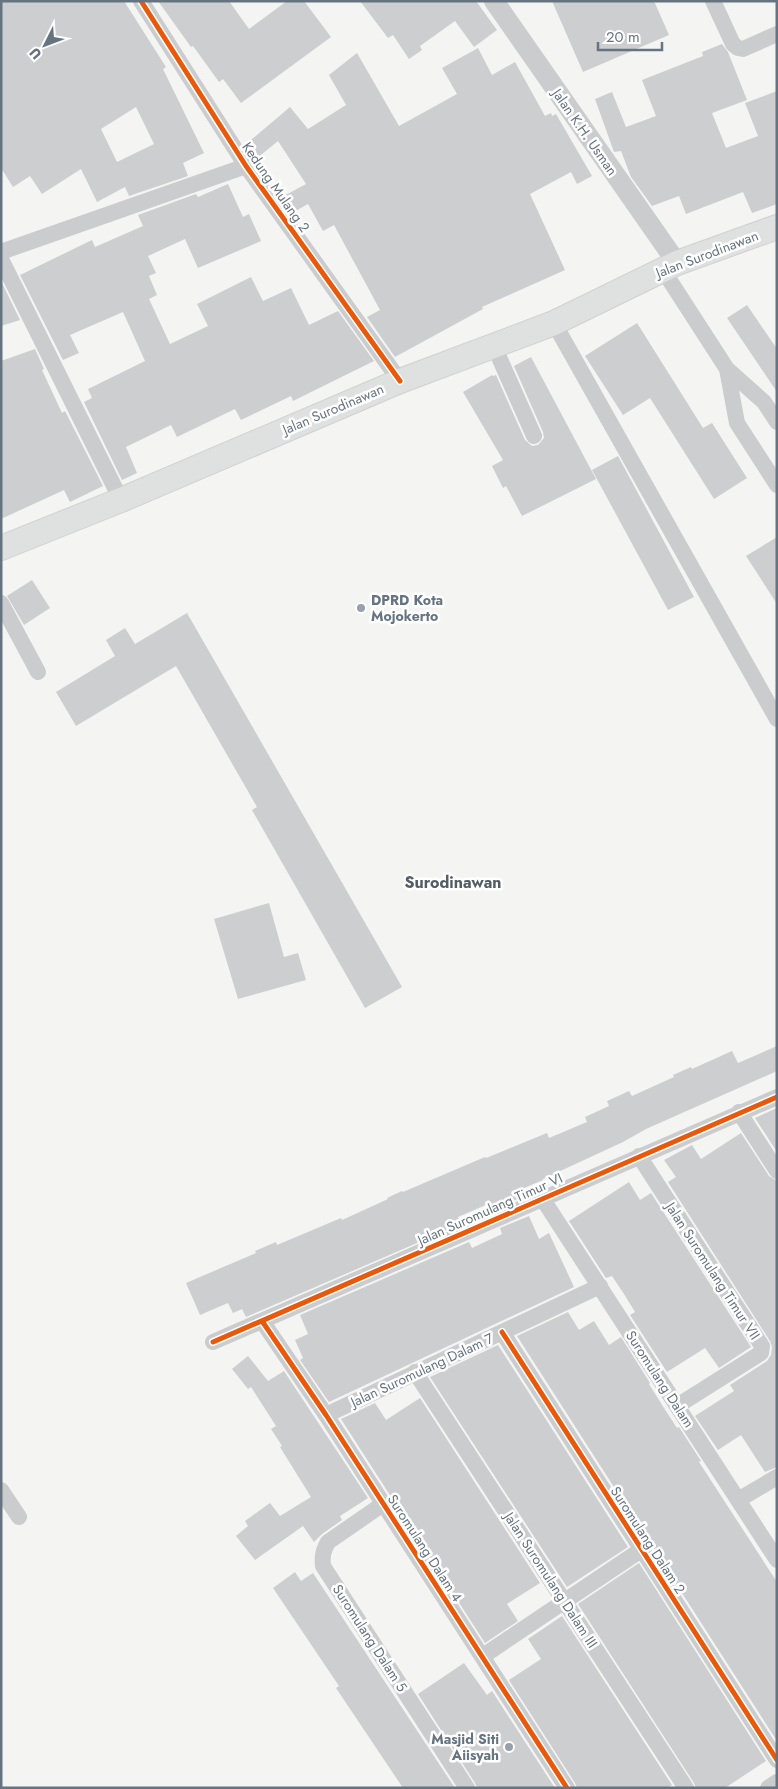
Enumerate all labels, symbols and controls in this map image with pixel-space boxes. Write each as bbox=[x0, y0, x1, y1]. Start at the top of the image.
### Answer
north arrow bbox=[20, 20, 70, 70]
scale bar bbox=[598, 20, 662, 52]
text: 20 m bbox=[606, 26, 640, 48]
text: U bbox=[25, 43, 46, 64]
street label: Jalan K.H. Usman bbox=[547, 83, 622, 179]
street label: Kedung Mulang 2 bbox=[237, 138, 315, 236]
street label: Jalan Surodinawan bbox=[651, 225, 761, 283]
street label: Jalan Surodinawan bbox=[278, 379, 387, 440]
place label: DPRD Kota Mojokerto bbox=[371, 590, 443, 626]
marker: DPRD Kota Mojokerto bbox=[355, 602, 367, 614]
district label: Surodinawan bbox=[404, 871, 502, 894]
street label: Jalan Suromulang Timur VI bbox=[413, 1168, 566, 1251]
street label: Jalan Suromulang Timur VII bbox=[660, 1197, 765, 1344]
street label: Suromulang Dalam bbox=[621, 1327, 699, 1431]
street label: Jalan Suromulang Dalam 7 bbox=[346, 1328, 497, 1413]
street label: Suromulang Dalam 2 bbox=[606, 1482, 690, 1598]
street label: Suromulang Dalam 4 bbox=[383, 1490, 467, 1606]
street label: Jalan Suromulang Dalam III bbox=[498, 1507, 602, 1652]
street label: Suromulang Dalam 5 bbox=[328, 1580, 412, 1696]
place label: Masjid Siti Aiisyah bbox=[431, 1729, 499, 1765]
marker: Masjid Siti Aiisyah bbox=[503, 1741, 515, 1753]

